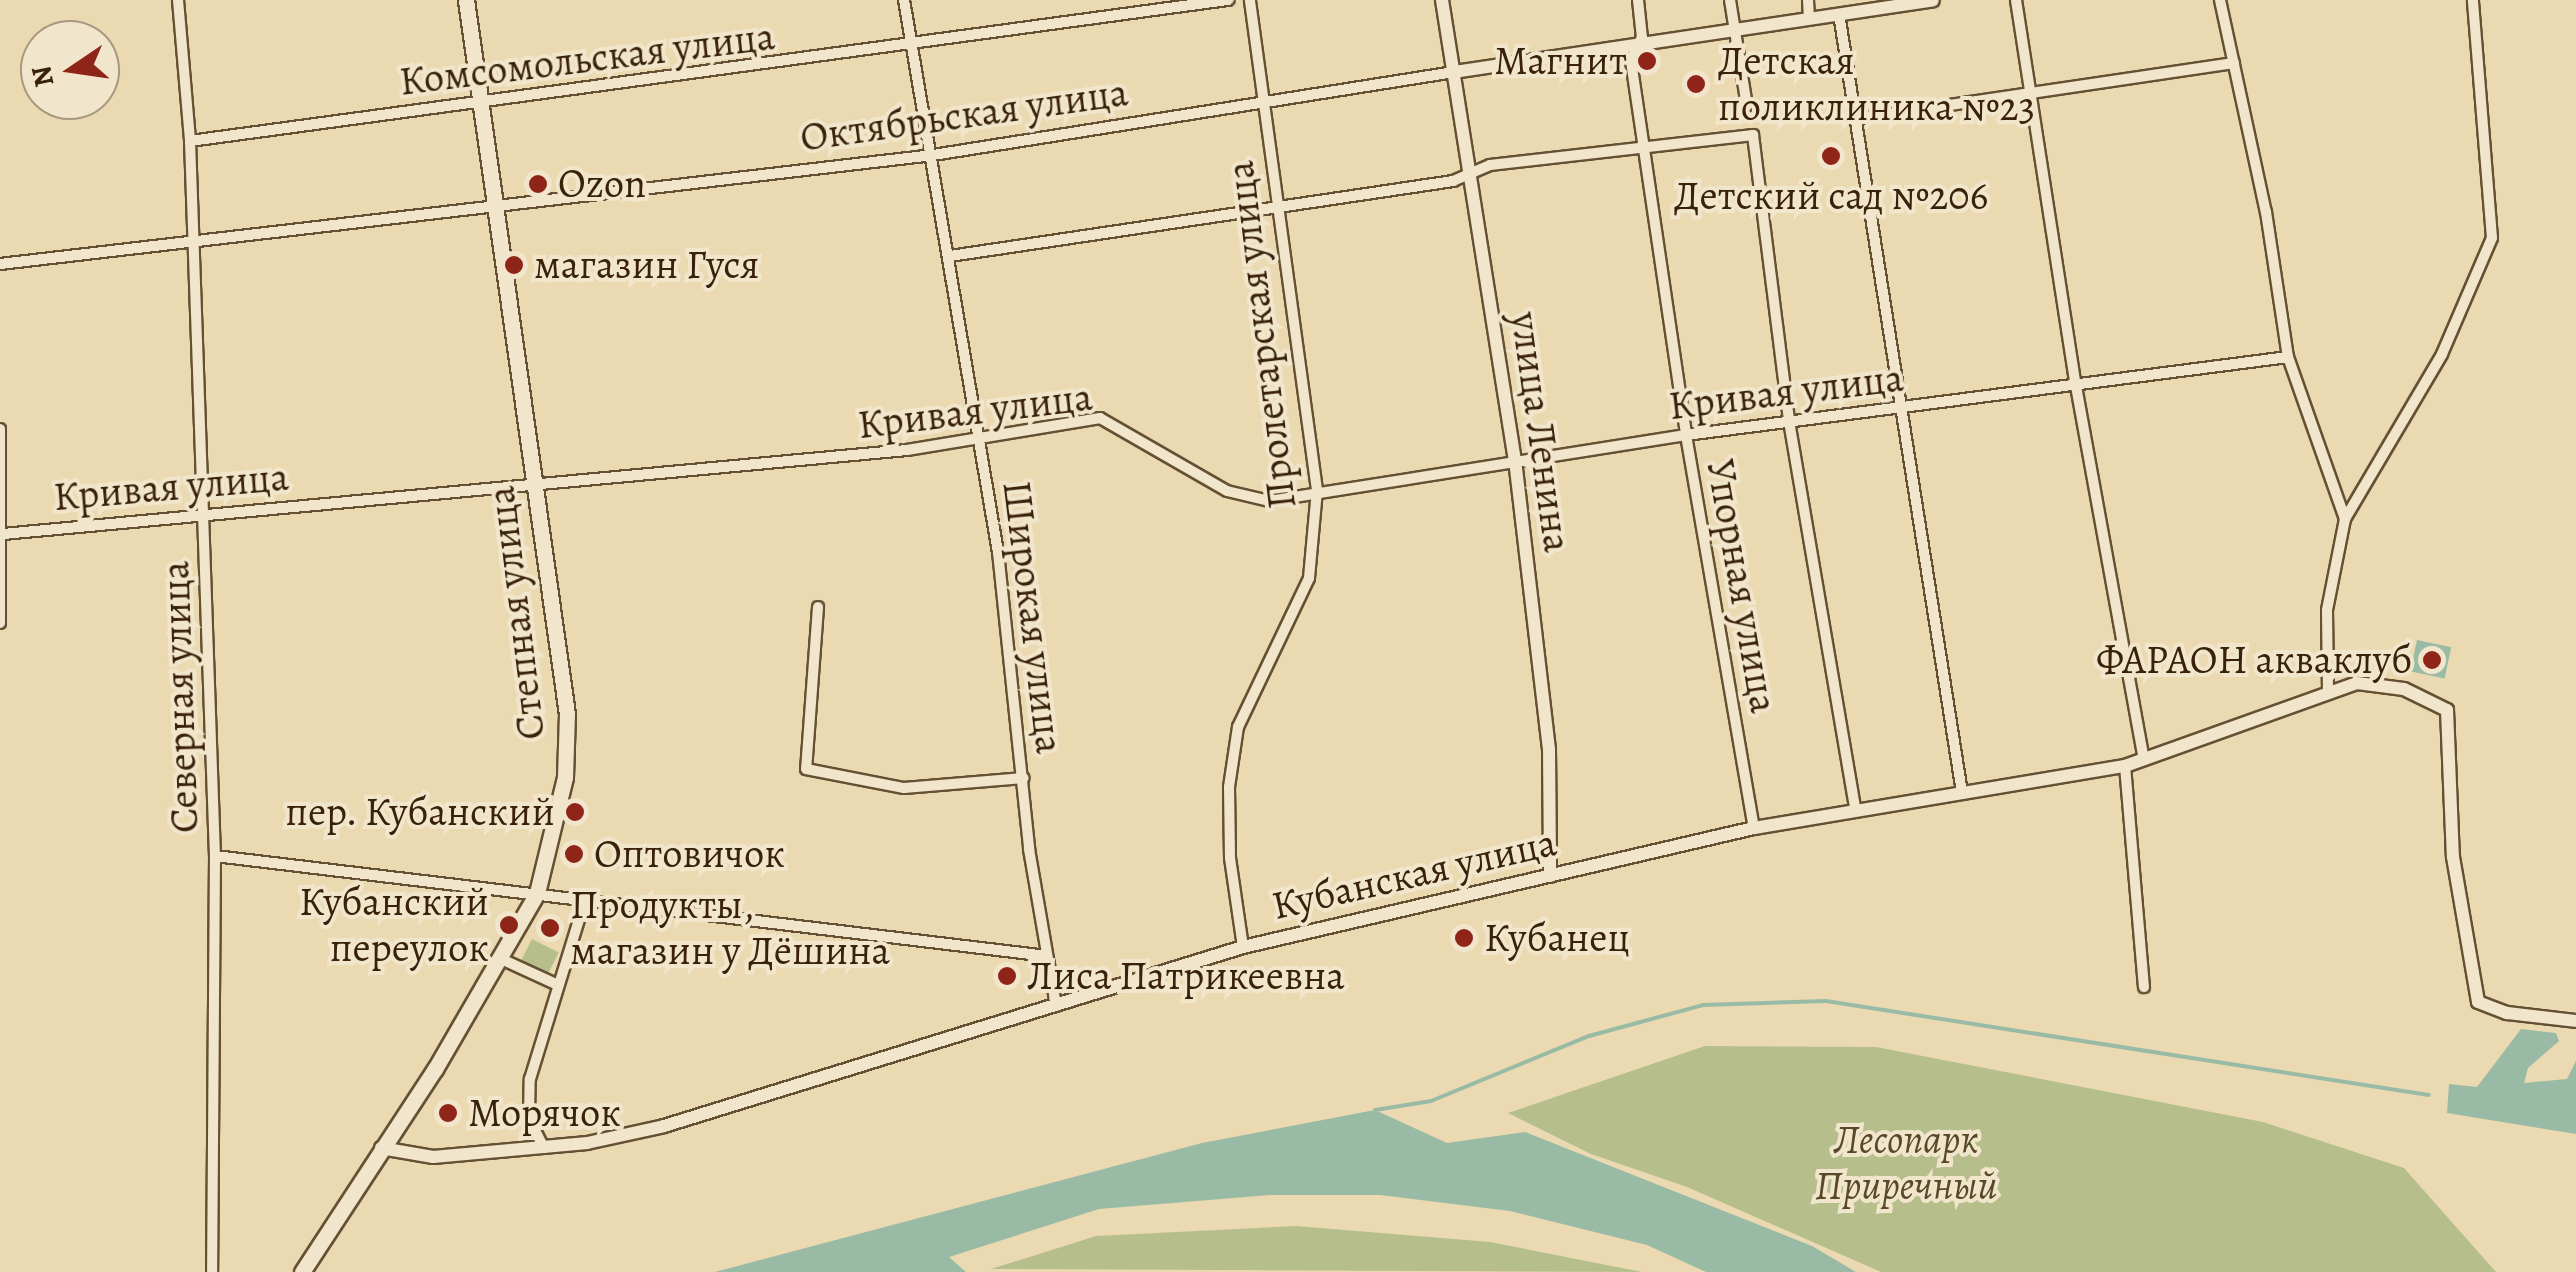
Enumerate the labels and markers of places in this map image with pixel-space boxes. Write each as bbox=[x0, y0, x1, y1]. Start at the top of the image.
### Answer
place label: Магнит bbox=[1494, 37, 1627, 85]
place label: Детская поликлиника №23 bbox=[1718, 37, 2035, 131]
marker: Магнит bbox=[1636, 50, 1658, 72]
marker: Детская поликлиника №23 bbox=[1683, 71, 1709, 97]
marker: Детский сад №206 bbox=[1820, 145, 1842, 167]
place label: Ozon bbox=[558, 160, 646, 208]
place label: Детский сад №206 bbox=[1674, 172, 1988, 220]
marker: Ozon bbox=[527, 173, 549, 195]
place label: магазин Гуся bbox=[534, 241, 759, 289]
marker: магазин Гуся bbox=[503, 254, 525, 276]
place label: ФАРАОН акваклуб bbox=[2096, 636, 2412, 684]
marker: ФАРАОН акваклуб bbox=[2421, 649, 2443, 671]
place label: пер. Кубанский bbox=[284, 788, 555, 836]
marker: пер. Кубанский bbox=[564, 801, 586, 823]
place label: Оптовичок bbox=[594, 830, 785, 878]
marker: Оптовичок bbox=[563, 843, 585, 865]
place label: Кубанский переулок bbox=[299, 878, 489, 972]
place label: Продукты, магазин у Дёшина bbox=[570, 881, 890, 975]
marker: Кубанский переулок bbox=[498, 914, 520, 936]
place label: Кубанец bbox=[1484, 914, 1630, 962]
marker: Продукты, магазин у Дёшина bbox=[539, 917, 561, 939]
marker: Кубанец bbox=[1453, 927, 1475, 949]
place label: Лиса Патрикеевна bbox=[1027, 952, 1345, 1000]
marker: Лиса Патрикеевна bbox=[996, 965, 1018, 987]
place label: Морячок bbox=[468, 1089, 621, 1137]
marker: Морячок bbox=[437, 1102, 459, 1124]

